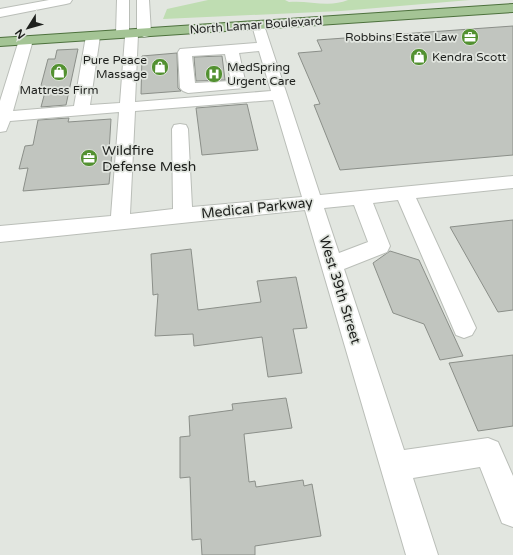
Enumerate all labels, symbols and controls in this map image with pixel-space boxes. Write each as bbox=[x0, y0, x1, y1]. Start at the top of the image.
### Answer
north arrow bbox=[8, 8, 48, 48]
street label: North Lamar Boulevard bbox=[189, 13, 323, 37]
text: N bbox=[13, 26, 28, 41]
office icon: Robbins Estate Law bbox=[460, 27, 480, 47]
place label: Robbins Estate Law bbox=[345, 30, 457, 44]
shop icon: Kendra Scott bbox=[409, 47, 429, 67]
place label: Kendra Scott bbox=[432, 50, 507, 64]
place label: Pure Peace Massage bbox=[83, 53, 147, 81]
shop icon: Pure Peace Massage bbox=[150, 57, 170, 77]
place label: MedSpring Urgent Care bbox=[227, 60, 296, 88]
shop icon: Mattress Firm bbox=[49, 62, 69, 82]
hospital icon: MedSpring Urgent Care bbox=[204, 64, 224, 84]
place label: Mattress Firm bbox=[20, 83, 98, 97]
place label: Wildfire Defense Mesh bbox=[102, 142, 196, 175]
office icon: Wildfire Defense Mesh bbox=[79, 148, 99, 168]
street label: Medical Parkway bbox=[200, 194, 314, 222]
street label: West 39th Street bbox=[315, 234, 365, 347]

